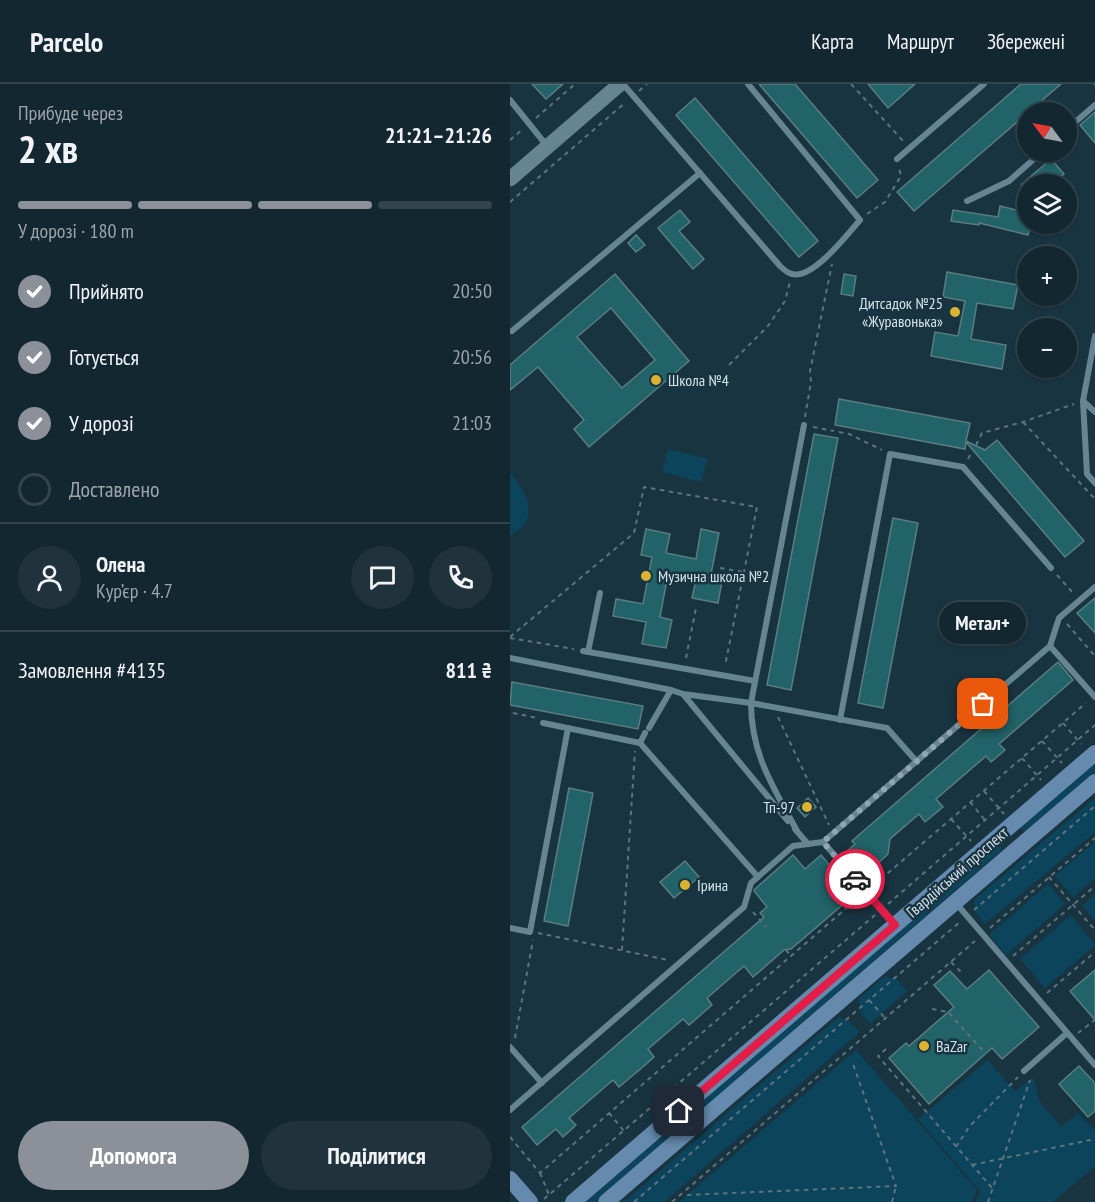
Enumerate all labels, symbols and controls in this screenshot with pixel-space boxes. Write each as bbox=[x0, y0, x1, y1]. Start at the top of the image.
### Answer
text: Parcelo bbox=[30, 23, 103, 60]
text: Карта bbox=[811, 28, 854, 55]
text: Маршрут bbox=[887, 28, 954, 55]
text: Збережені bbox=[987, 28, 1065, 55]
text: Прибуде через bbox=[18, 100, 123, 126]
north arrow bbox=[1017, 102, 1077, 162]
map controls bbox=[1017, 102, 1077, 378]
text: 21:21–21:26 bbox=[385, 121, 492, 149]
text: 2 хв bbox=[18, 123, 78, 174]
button: layers bbox=[1017, 174, 1077, 234]
text: У дорозі · 180 m bbox=[18, 218, 134, 244]
button: + bbox=[1017, 246, 1077, 306]
icon: check bbox=[18, 275, 51, 308]
text: Прийнято bbox=[69, 277, 144, 305]
text: 20:50 bbox=[452, 278, 492, 304]
place label: Дитсадок №25 «Журавонька» bbox=[859, 293, 943, 331]
marker: Дитсадок №25 «Журавонька» bbox=[948, 305, 962, 319]
button: − bbox=[1017, 318, 1077, 378]
icon: check bbox=[18, 341, 51, 374]
text: Готується bbox=[69, 343, 139, 371]
text: 20:56 bbox=[452, 344, 492, 370]
place label: Школа №4 bbox=[668, 370, 729, 390]
marker: Школа №4 bbox=[649, 373, 663, 387]
icon: check bbox=[18, 407, 51, 440]
text: У дорозі bbox=[69, 409, 134, 437]
text: 21:03 bbox=[452, 410, 492, 436]
text: Доставлено bbox=[69, 475, 159, 503]
button: person bbox=[18, 546, 81, 609]
button: chat bbox=[351, 546, 414, 609]
button: phone bbox=[429, 546, 492, 609]
text: Олена bbox=[96, 550, 145, 578]
place label: Музична школа №2 bbox=[658, 566, 769, 586]
marker: Музична школа №2 bbox=[639, 569, 653, 583]
text: Кур’єр · 4.7 bbox=[96, 578, 173, 604]
callout: Метал+ bbox=[940, 602, 1026, 644]
text: Метал+ bbox=[955, 610, 1010, 636]
text: Замовлення #4135 bbox=[18, 656, 166, 684]
text: 811 ₴ bbox=[445, 656, 492, 684]
pin bbox=[957, 678, 1008, 729]
icon: bag bbox=[966, 687, 999, 720]
place label: Тп-97 bbox=[763, 797, 795, 817]
marker: Тп-97 bbox=[800, 800, 814, 814]
street label: Гвардійський проспект bbox=[902, 822, 1013, 922]
courier bbox=[825, 849, 885, 909]
icon: car bbox=[839, 863, 872, 896]
place label: Ірина bbox=[697, 875, 728, 895]
marker: Ірина bbox=[678, 878, 692, 892]
place label: BaZar bbox=[936, 1036, 968, 1056]
marker: BaZar bbox=[917, 1039, 931, 1053]
pin bbox=[653, 1085, 704, 1136]
icon: home bbox=[662, 1094, 695, 1127]
button: Допомога bbox=[18, 1121, 249, 1190]
button: Поділитися bbox=[261, 1121, 492, 1190]

